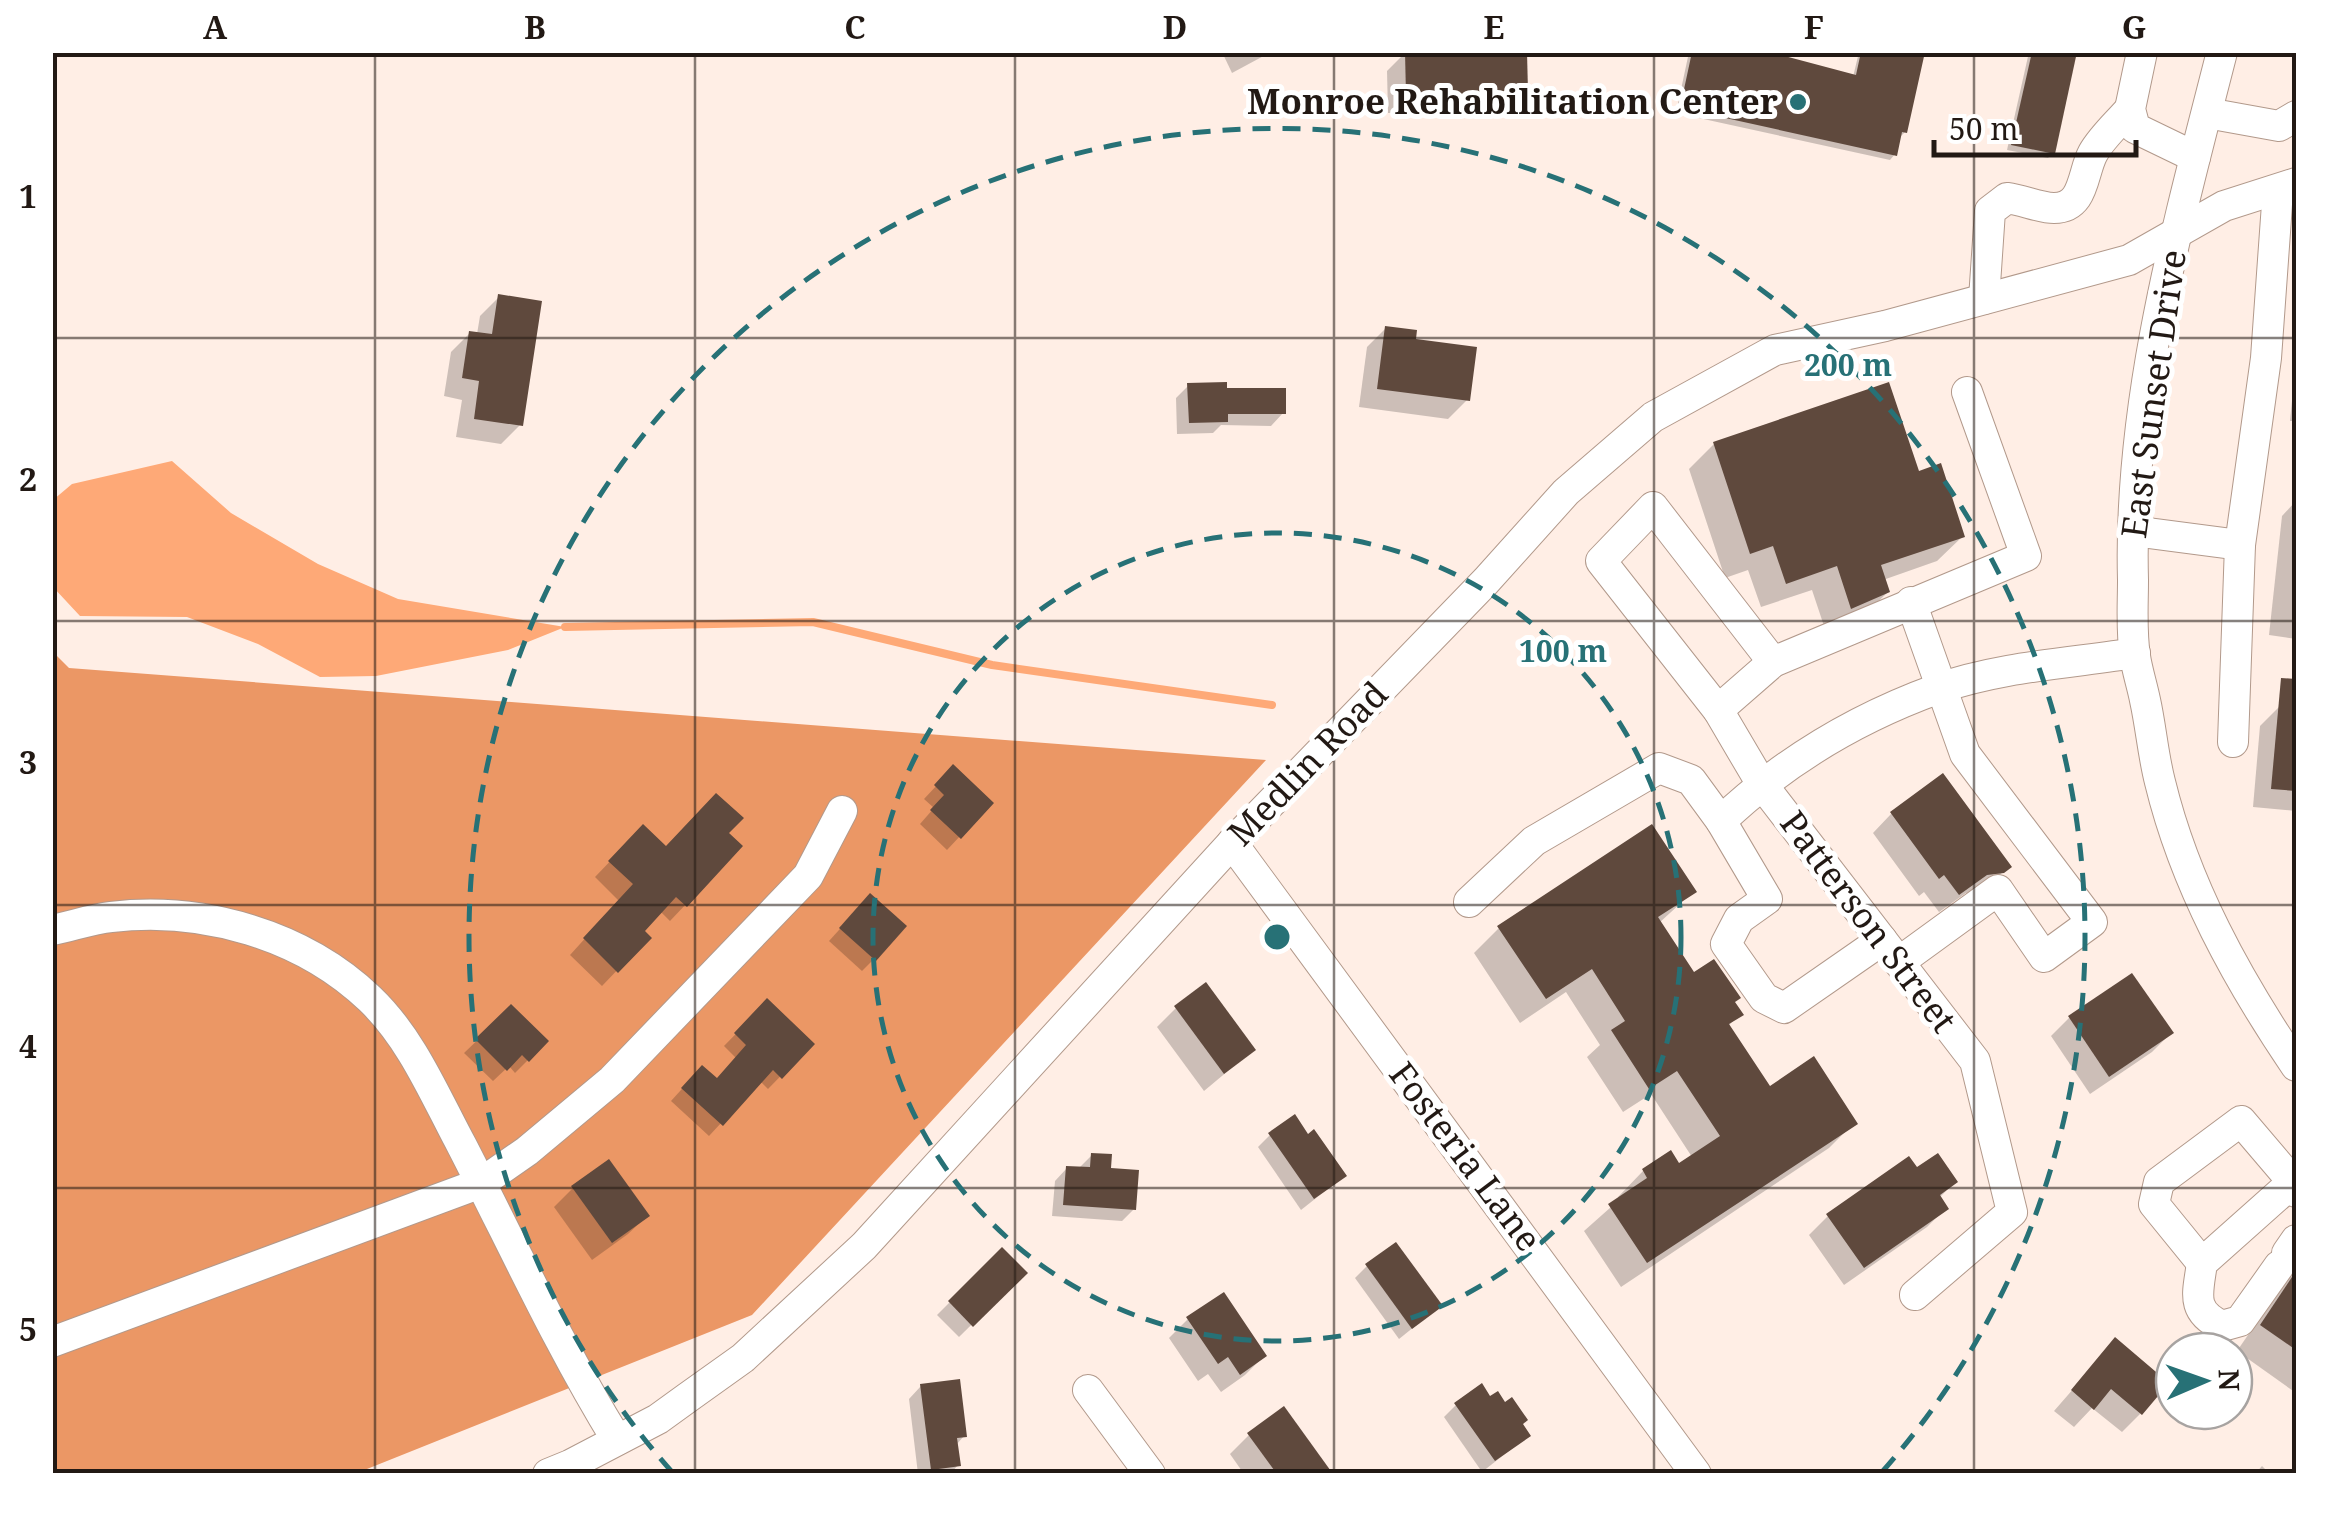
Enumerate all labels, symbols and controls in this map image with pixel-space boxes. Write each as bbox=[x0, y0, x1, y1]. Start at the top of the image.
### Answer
text: A bbox=[203, 5, 228, 48]
text: B bbox=[524, 5, 546, 48]
text: C bbox=[844, 5, 866, 48]
text: D bbox=[1163, 5, 1187, 48]
text: E bbox=[1484, 5, 1504, 48]
text: F bbox=[1804, 5, 1824, 48]
text: G bbox=[2122, 5, 2146, 48]
place label: Monroe Rehabilitation Center bbox=[1247, 77, 1778, 124]
marker: Monroe Rehabilitation Center bbox=[1787, 91, 1809, 113]
scale bar bbox=[1934, 95, 2136, 157]
text: 50 m bbox=[1949, 108, 2019, 149]
text: 1 bbox=[19, 174, 37, 217]
street label: East Sunset Drive bbox=[2109, 247, 2196, 541]
text: 200 m bbox=[1804, 344, 1892, 385]
text: 2 bbox=[19, 457, 37, 500]
text: 100 m bbox=[1519, 630, 1607, 671]
street label: Medlin Road bbox=[1217, 671, 1397, 855]
text: 3 bbox=[19, 740, 37, 783]
street label: Patterson Street bbox=[1770, 801, 1968, 1041]
centre of rings bbox=[1259, 919, 1295, 955]
text: 4 bbox=[19, 1024, 37, 1067]
street label: Fosteria Lane bbox=[1380, 1052, 1553, 1260]
text: 5 bbox=[19, 1307, 37, 1350]
north arrow bbox=[2154, 1331, 2254, 1431]
text: N bbox=[2211, 1368, 2249, 1392]

